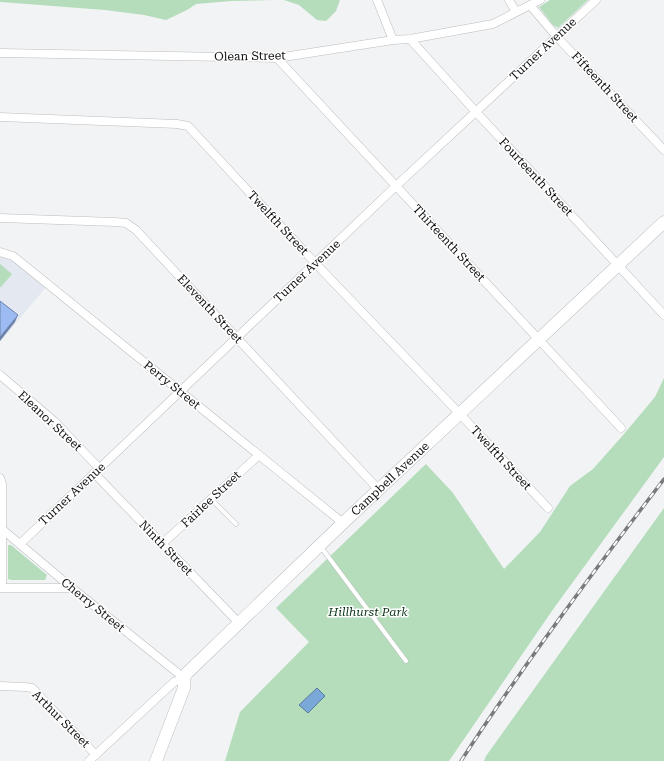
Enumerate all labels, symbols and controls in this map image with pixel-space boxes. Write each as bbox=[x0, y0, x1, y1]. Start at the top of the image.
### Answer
street label: Turner Avenue bbox=[507, 14, 579, 83]
street label: Olean Street bbox=[214, 48, 286, 64]
street label: Fifteenth Street bbox=[569, 49, 641, 125]
street label: Fourteenth Street bbox=[496, 135, 576, 219]
street label: Twelfth Street bbox=[245, 188, 312, 258]
street label: Thirteenth Street bbox=[410, 202, 488, 285]
street label: Turner Avenue bbox=[271, 236, 343, 305]
street label: Eleventh Street bbox=[175, 272, 246, 347]
street label: Perry Street bbox=[141, 358, 203, 412]
street label: Eleanor Street bbox=[15, 388, 85, 454]
street label: Twelfth Street bbox=[468, 423, 535, 493]
street label: Campbell Avenue bbox=[348, 439, 432, 519]
street label: Turner Avenue bbox=[36, 459, 108, 528]
street label: Fairlee Street bbox=[178, 468, 244, 530]
street label: Ninth Street bbox=[136, 518, 196, 579]
street label: Cherry Street bbox=[58, 575, 128, 635]
park label: Hillhurst Park bbox=[327, 605, 408, 619]
street label: Arthur Street bbox=[29, 687, 93, 751]

